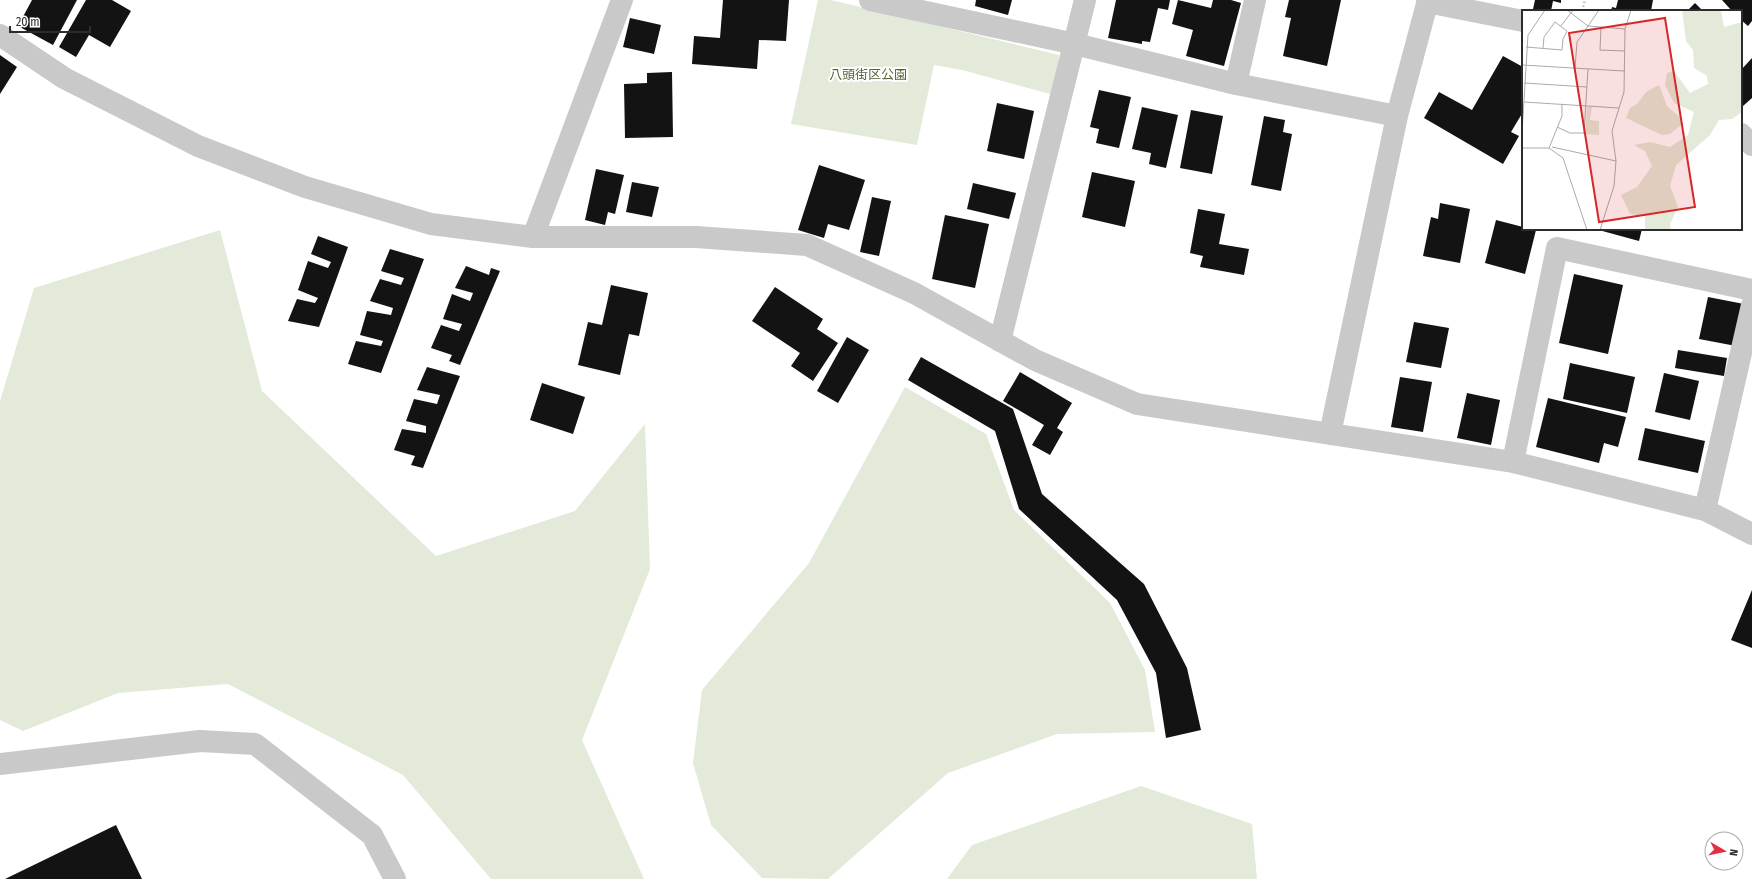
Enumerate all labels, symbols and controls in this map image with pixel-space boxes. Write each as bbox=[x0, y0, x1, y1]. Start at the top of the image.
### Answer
scale bar bbox=[10, 8, 90, 34]
inset map bbox=[1522, 10, 1742, 230]
text: 20 m bbox=[16, 15, 40, 29]
park label: 八頭街区公園 bbox=[829, 67, 907, 82]
north arrow bbox=[1704, 831, 1744, 871]
text: N bbox=[1726, 848, 1740, 857]

